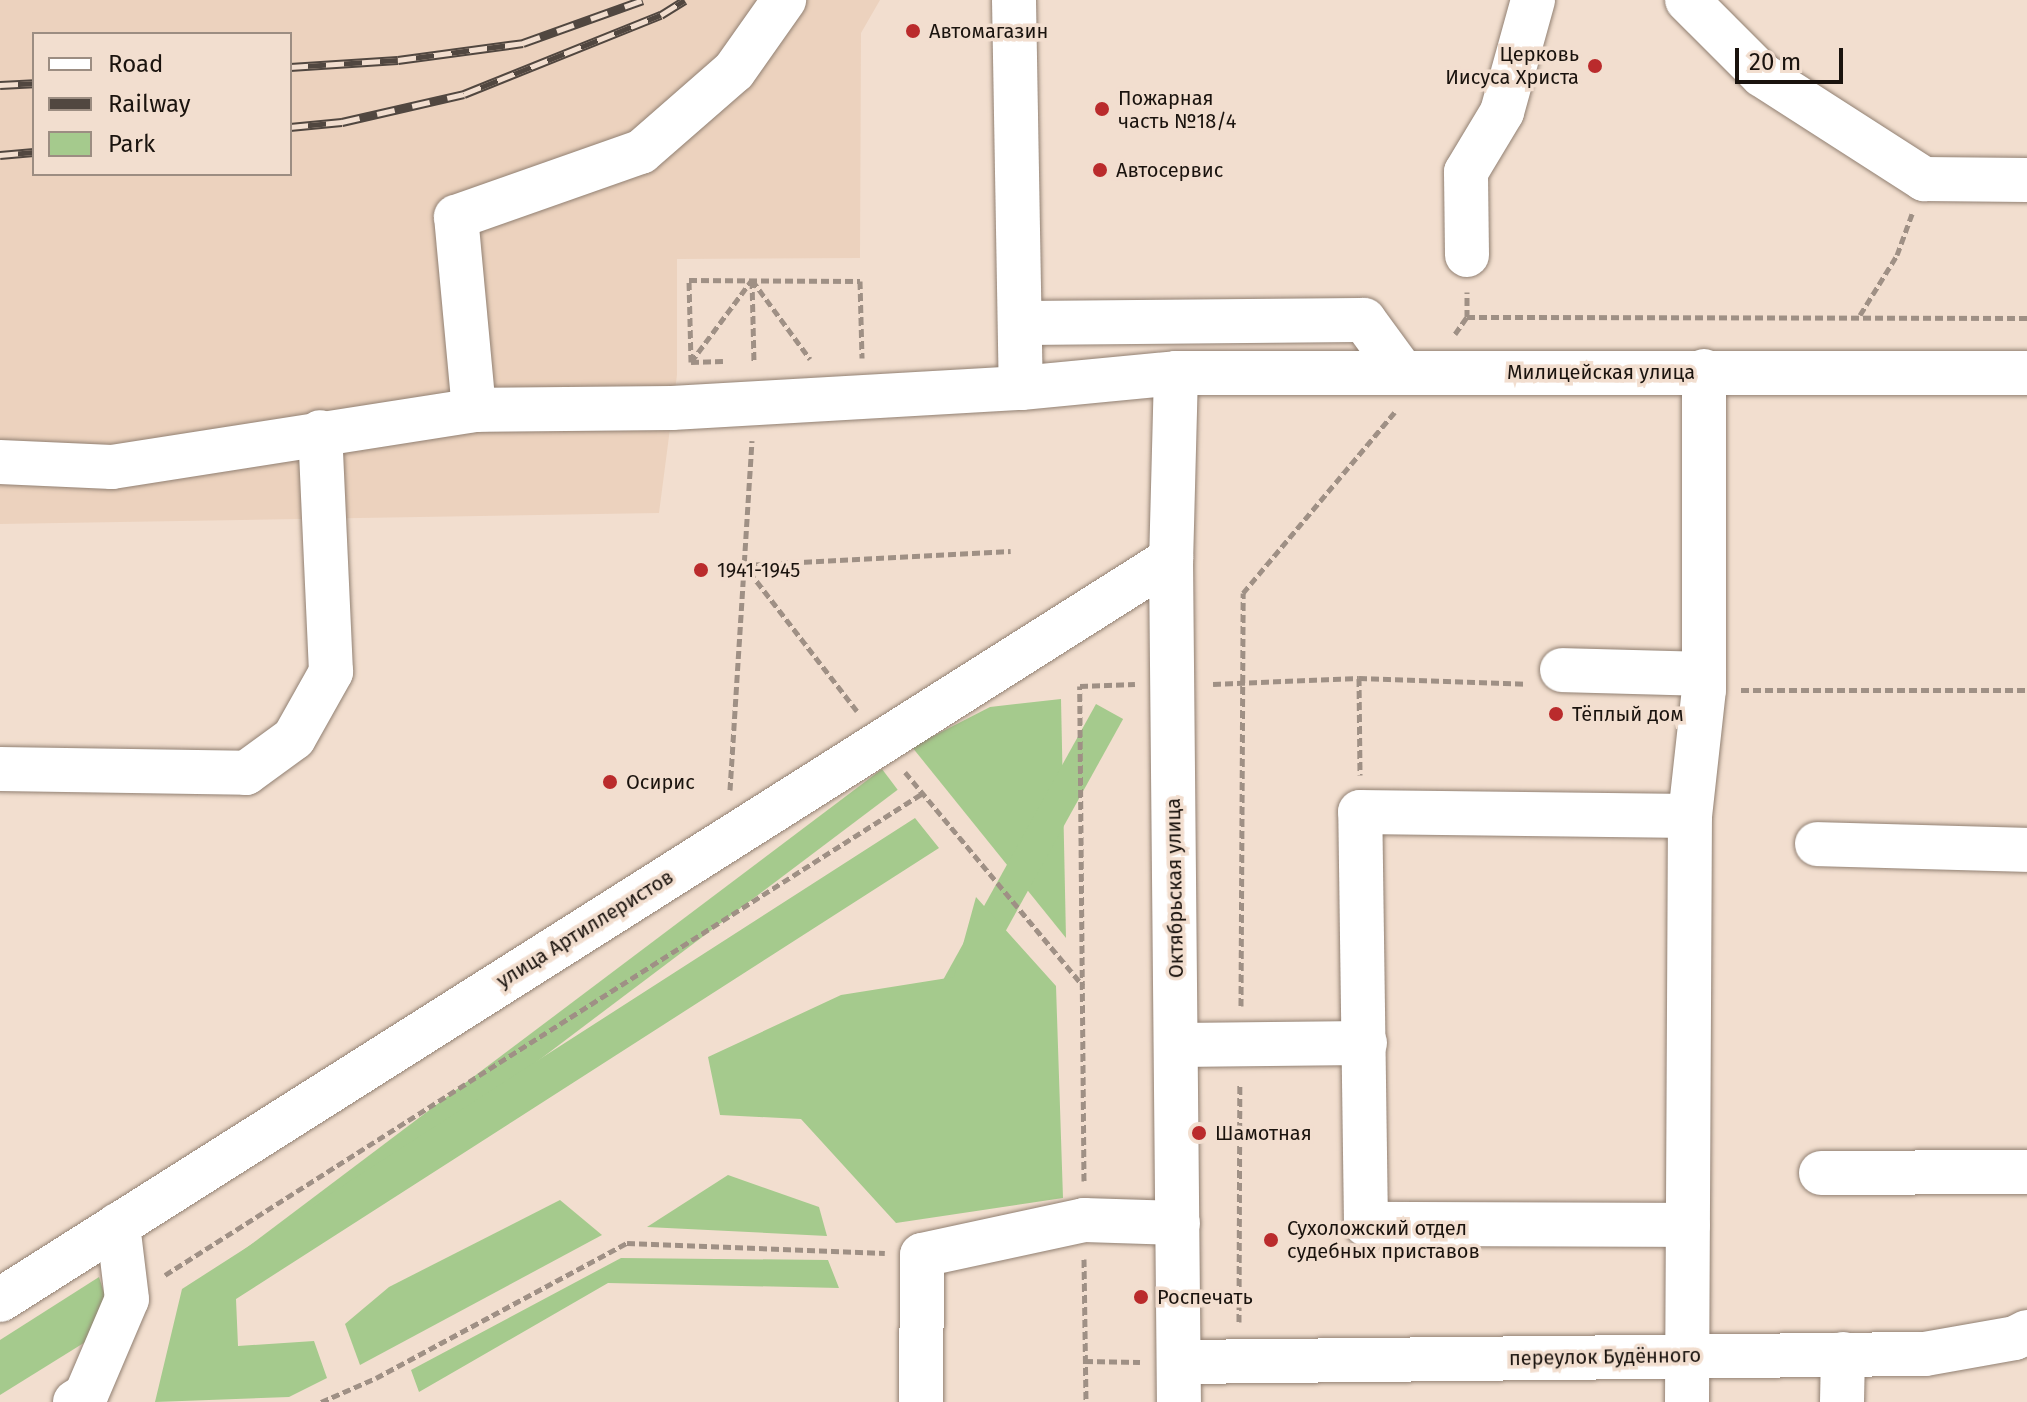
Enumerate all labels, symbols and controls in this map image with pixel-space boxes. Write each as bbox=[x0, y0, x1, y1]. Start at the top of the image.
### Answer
place label: Автомагазин bbox=[929, 19, 1048, 43]
marker: Автомагазин bbox=[904, 22, 922, 40]
legend bbox=[32, 32, 292, 176]
scale bar bbox=[1739, 32, 1847, 82]
place label: Церковь Иисуса Христа bbox=[1445, 42, 1579, 89]
text: 20 m bbox=[1749, 48, 1801, 76]
text: Road bbox=[108, 50, 163, 78]
marker: Церковь Иисуса Христа bbox=[1586, 57, 1604, 75]
place label: Пожарная часть №18/4 bbox=[1118, 86, 1236, 133]
text: Railway bbox=[108, 90, 191, 118]
marker: Пожарная часть №18/4 bbox=[1093, 100, 1111, 118]
text: Park bbox=[108, 130, 155, 158]
place label: Автосервис bbox=[1116, 158, 1223, 182]
marker: Автосервис bbox=[1091, 161, 1109, 179]
street label: Милицейская улица bbox=[1507, 360, 1695, 384]
place label: 1941-1945 bbox=[717, 558, 800, 582]
marker: 1941-1945 bbox=[692, 561, 710, 579]
place label: Тёплый дом bbox=[1572, 702, 1684, 726]
marker: Тёплый дом bbox=[1547, 705, 1565, 723]
place label: Осирис bbox=[626, 770, 695, 794]
marker: Осирис bbox=[601, 773, 619, 791]
street label: Октябрьская улица bbox=[1161, 798, 1189, 978]
street label: улица Артиллеристов bbox=[492, 865, 678, 993]
place label: Шамотная bbox=[1215, 1121, 1312, 1145]
marker: Шамотная bbox=[1190, 1124, 1208, 1142]
place label: Сухоложский отдел судебных приставов bbox=[1287, 1216, 1480, 1263]
marker: Сухоложский отдел судебных приставов bbox=[1262, 1231, 1280, 1249]
place label: Роспечать bbox=[1157, 1285, 1253, 1309]
marker: Роспечать bbox=[1132, 1288, 1150, 1306]
street label: переулок Будённого bbox=[1509, 1343, 1701, 1371]

